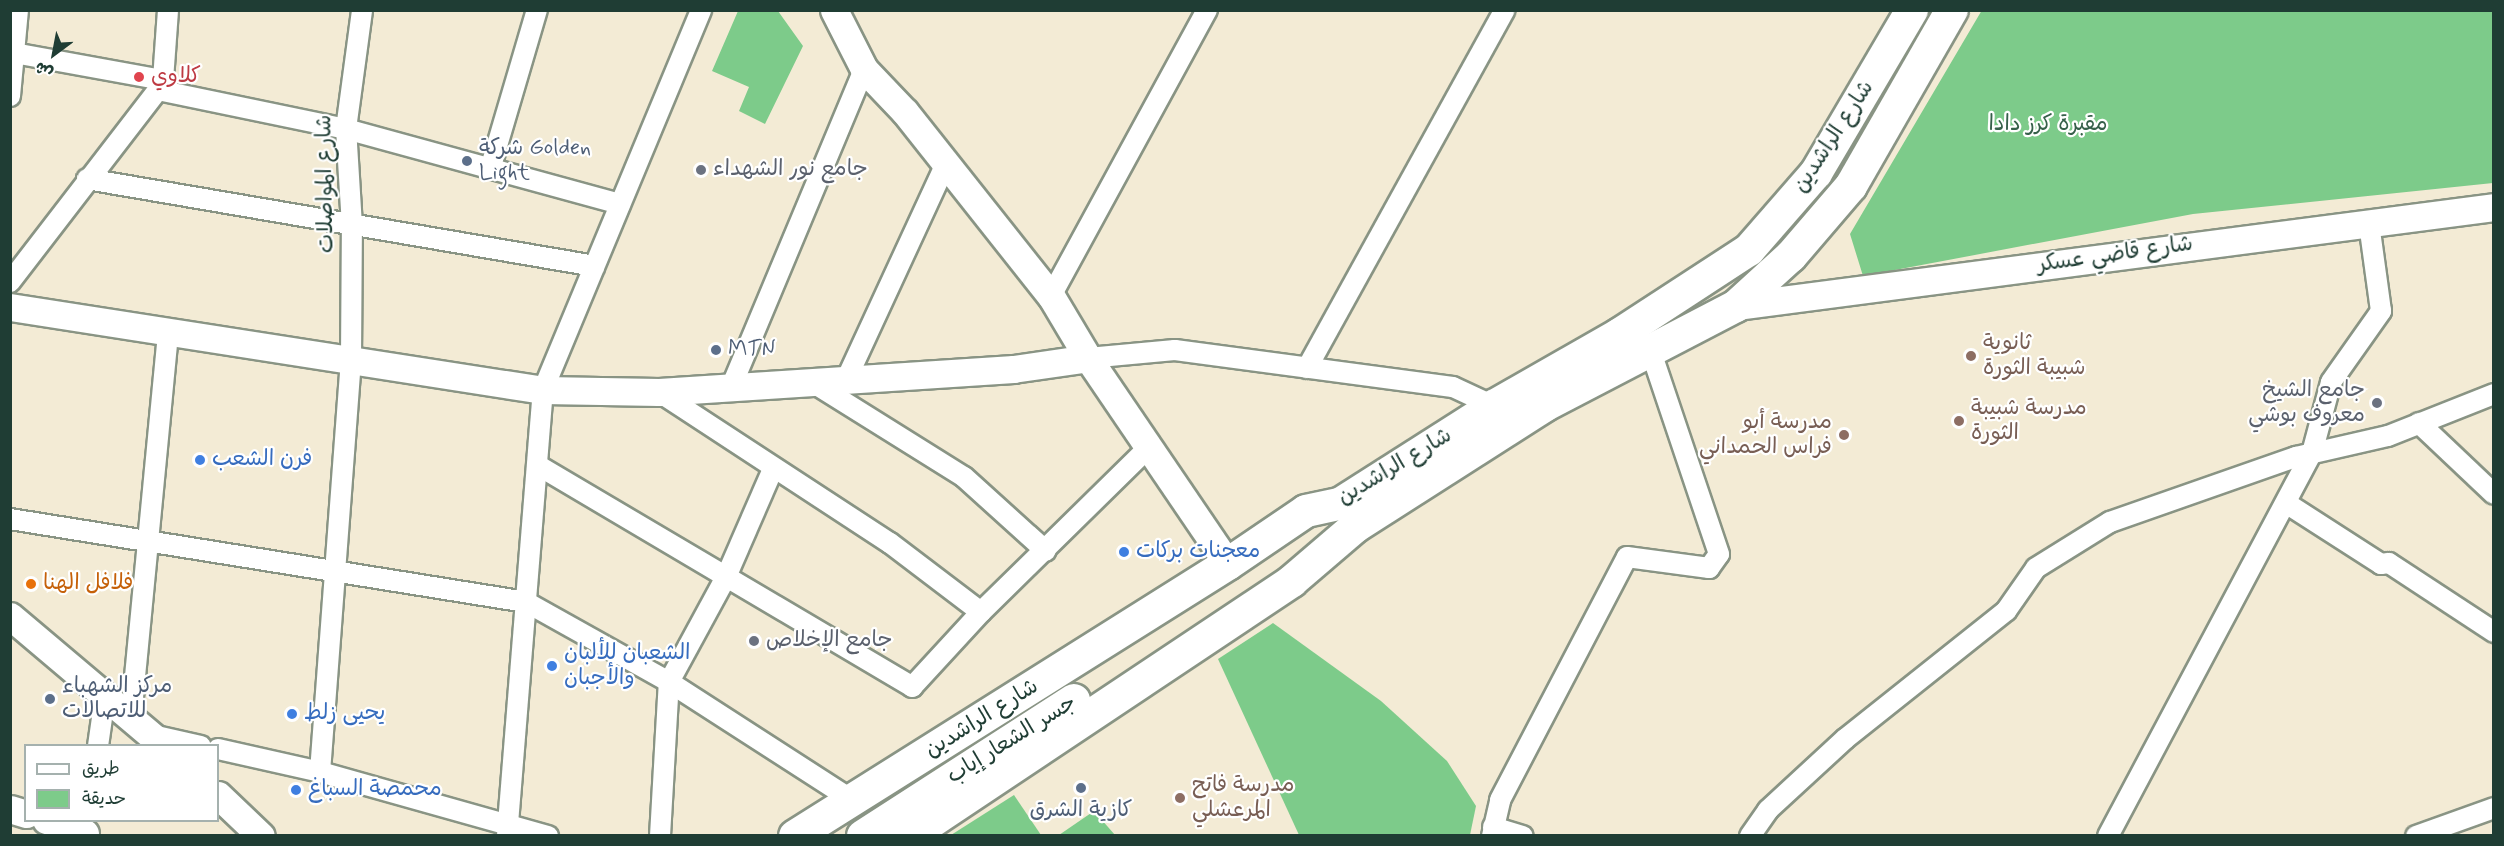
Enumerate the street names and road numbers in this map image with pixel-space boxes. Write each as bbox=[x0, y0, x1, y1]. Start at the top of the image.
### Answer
street label: شارع الراشدين bbox=[1788, 76, 1880, 198]
street label: شارع المواصلات bbox=[312, 115, 340, 253]
street label: شارع قاضي عسكر bbox=[2035, 231, 2195, 279]
street label: شارع الراشدين bbox=[1333, 423, 1457, 511]
street label: شارع الراشدين bbox=[920, 674, 1044, 764]
street label: جسر الشعار إياب bbox=[943, 690, 1081, 790]

